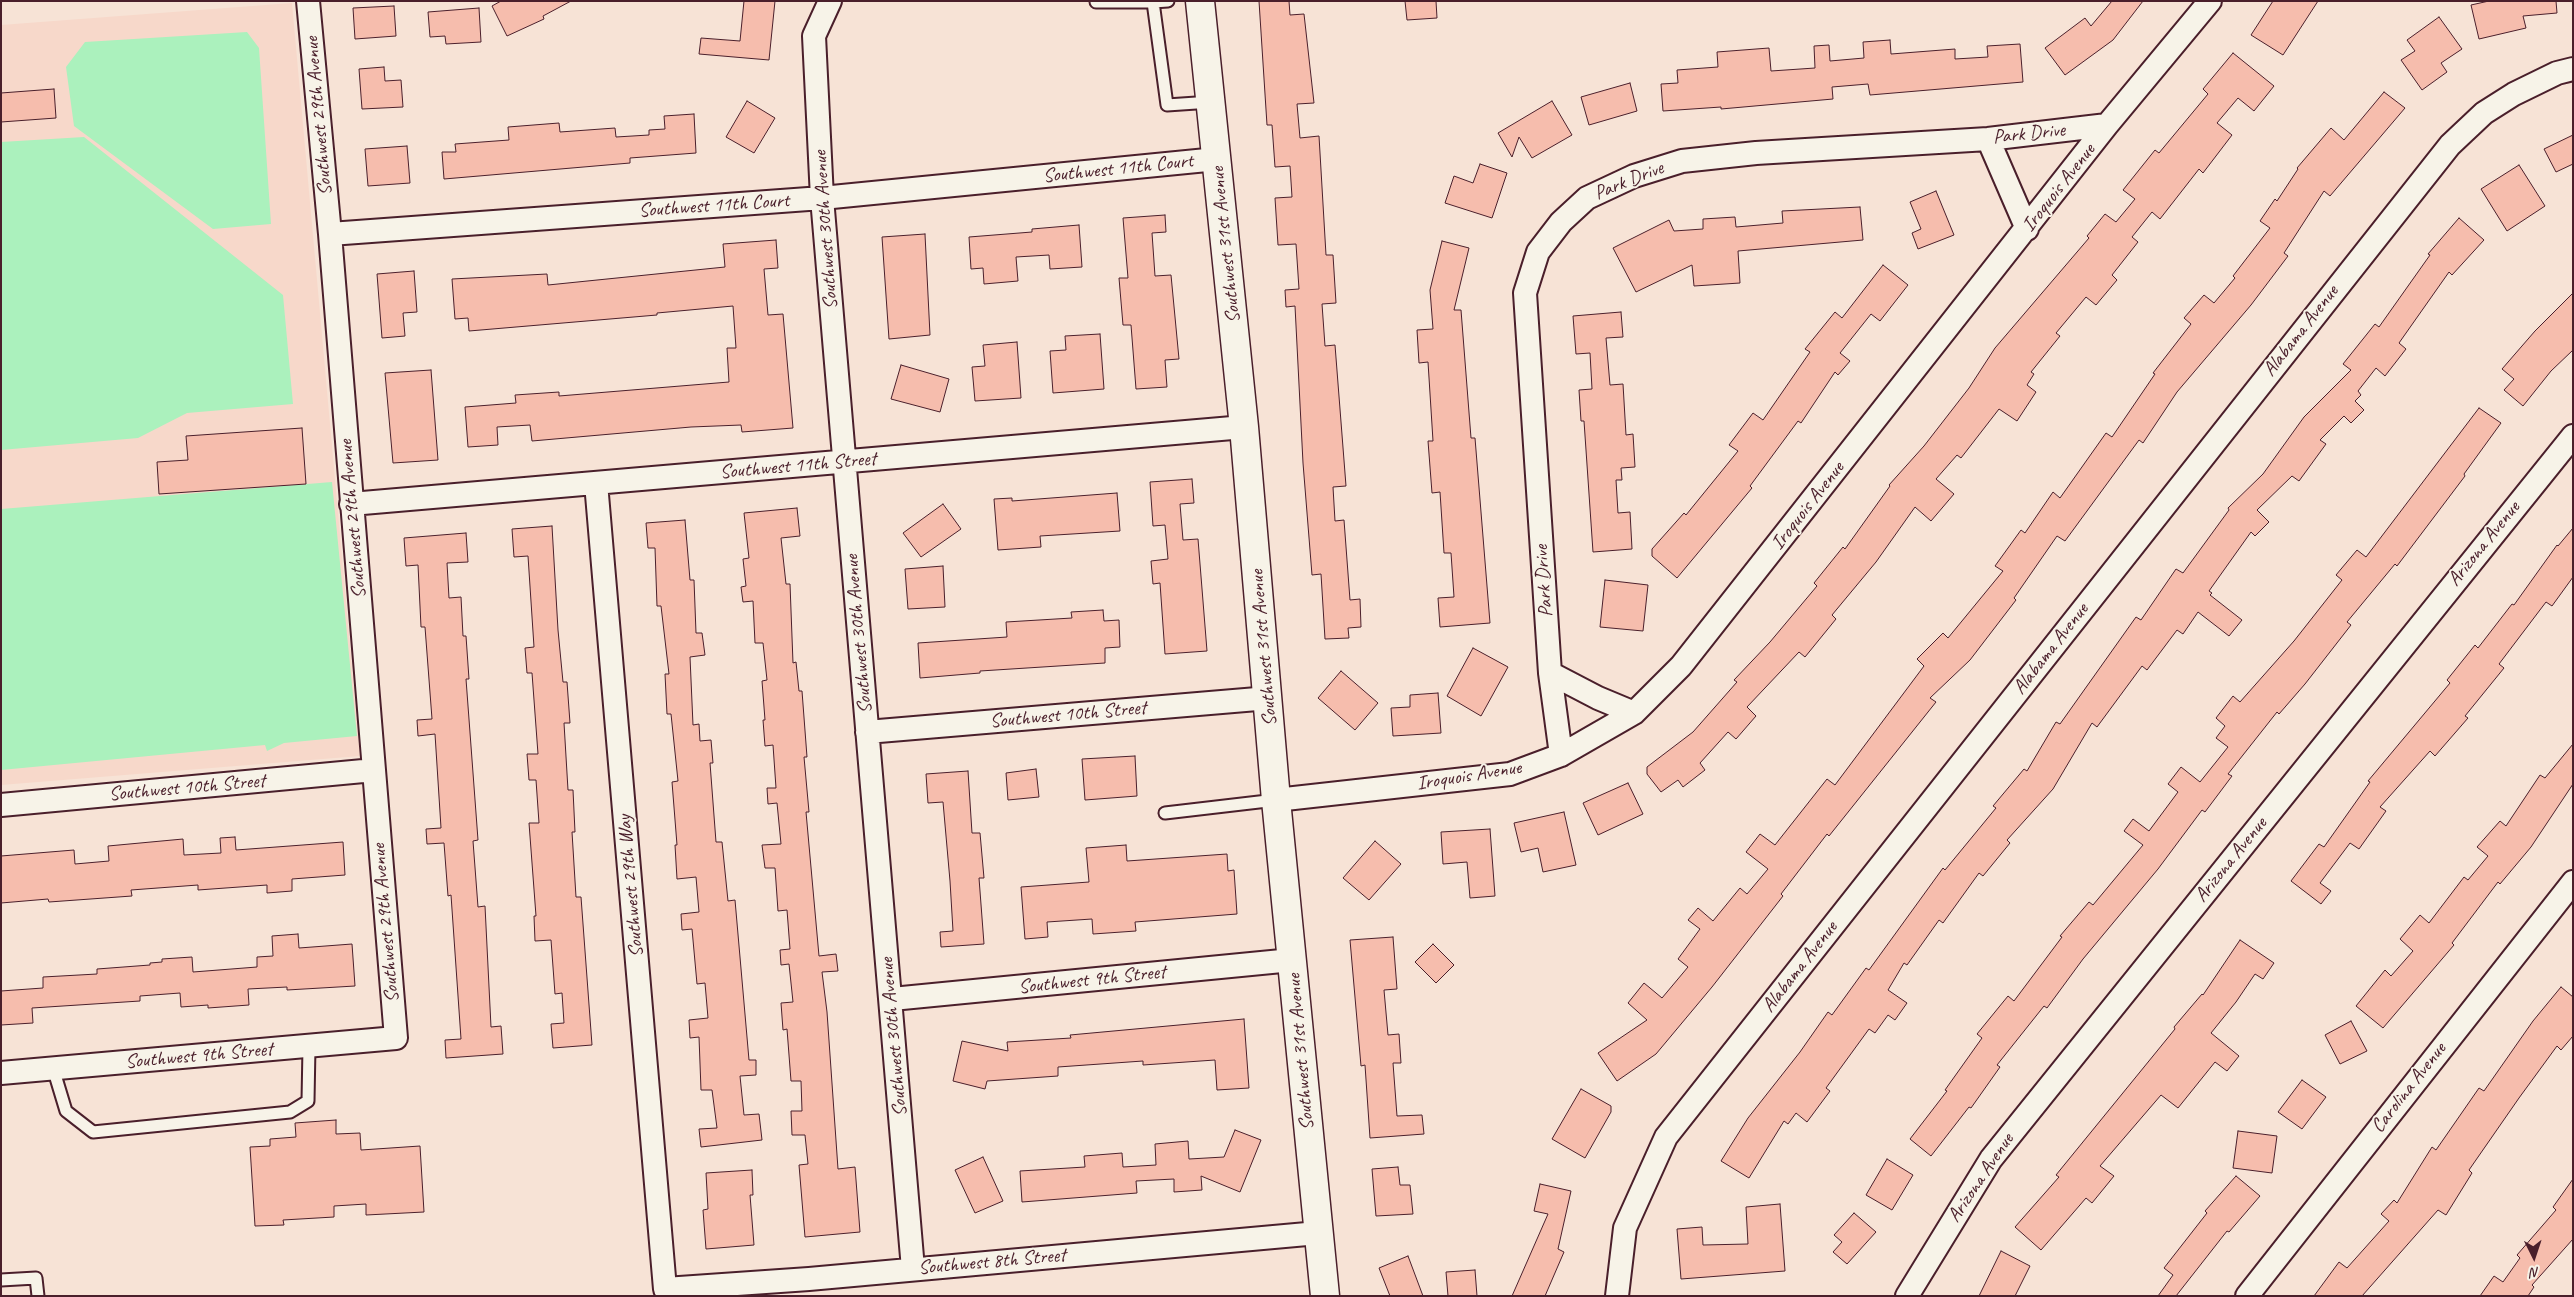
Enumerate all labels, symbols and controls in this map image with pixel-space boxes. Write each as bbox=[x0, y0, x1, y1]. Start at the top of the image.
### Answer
street label: Southwest 29th Avenue bbox=[300, 36, 338, 196]
street label: Park Drive bbox=[1992, 118, 2066, 150]
street label: Iroquois Avenue bbox=[2017, 139, 2101, 237]
street label: Southwest 11th Court bbox=[1042, 149, 1194, 189]
street label: Southwest 30th Avenue bbox=[808, 150, 844, 310]
street label: Park Drive bbox=[1591, 156, 1667, 206]
street label: Southwest 31st Avenue bbox=[1206, 166, 1246, 324]
street label: Southwest 11th Court bbox=[638, 189, 790, 223]
street label: Alabama Avenue bbox=[2258, 281, 2344, 381]
street label: Southwest 29th Avenue bbox=[334, 439, 372, 599]
street label: Southwest 11th Street bbox=[719, 447, 877, 485]
street label: Iroquois Avenue bbox=[1766, 457, 1850, 555]
street label: Arizona Avenue bbox=[2443, 497, 2525, 591]
street label: Park Drive bbox=[1530, 544, 1558, 618]
street label: Southwest 30th Avenue bbox=[840, 554, 878, 714]
street label: Southwest 31st Avenue bbox=[1245, 569, 1283, 727]
street label: Alabama Avenue bbox=[2008, 599, 2094, 699]
street label: Southwest 10th Street bbox=[989, 696, 1147, 734]
street label: Iroquois Avenue bbox=[1415, 756, 1523, 796]
street label: Southwest 10th Street bbox=[108, 769, 266, 807]
street label: Arizona Avenue bbox=[2190, 813, 2272, 907]
street label: Southwest 29th Way bbox=[613, 814, 649, 958]
street label: Southwest 29th Avenue bbox=[367, 843, 405, 1003]
street label: Alabama Avenue bbox=[1757, 917, 1843, 1017]
street label: Southwest 30th Avenue bbox=[875, 957, 913, 1117]
street label: Southwest 9th Street bbox=[1017, 960, 1167, 1000]
street label: Southwest 31st Avenue bbox=[1282, 973, 1320, 1131]
street label: Southwest 9th Street bbox=[124, 1038, 274, 1074]
street label: Carolina Avenue bbox=[2366, 1038, 2452, 1138]
street label: Arizona Avenue bbox=[1942, 1129, 2020, 1227]
north arrow bbox=[2509, 1232, 2559, 1282]
street label: Southwest 8th Street bbox=[917, 1244, 1067, 1280]
text: N bbox=[2530, 1264, 2540, 1281]

